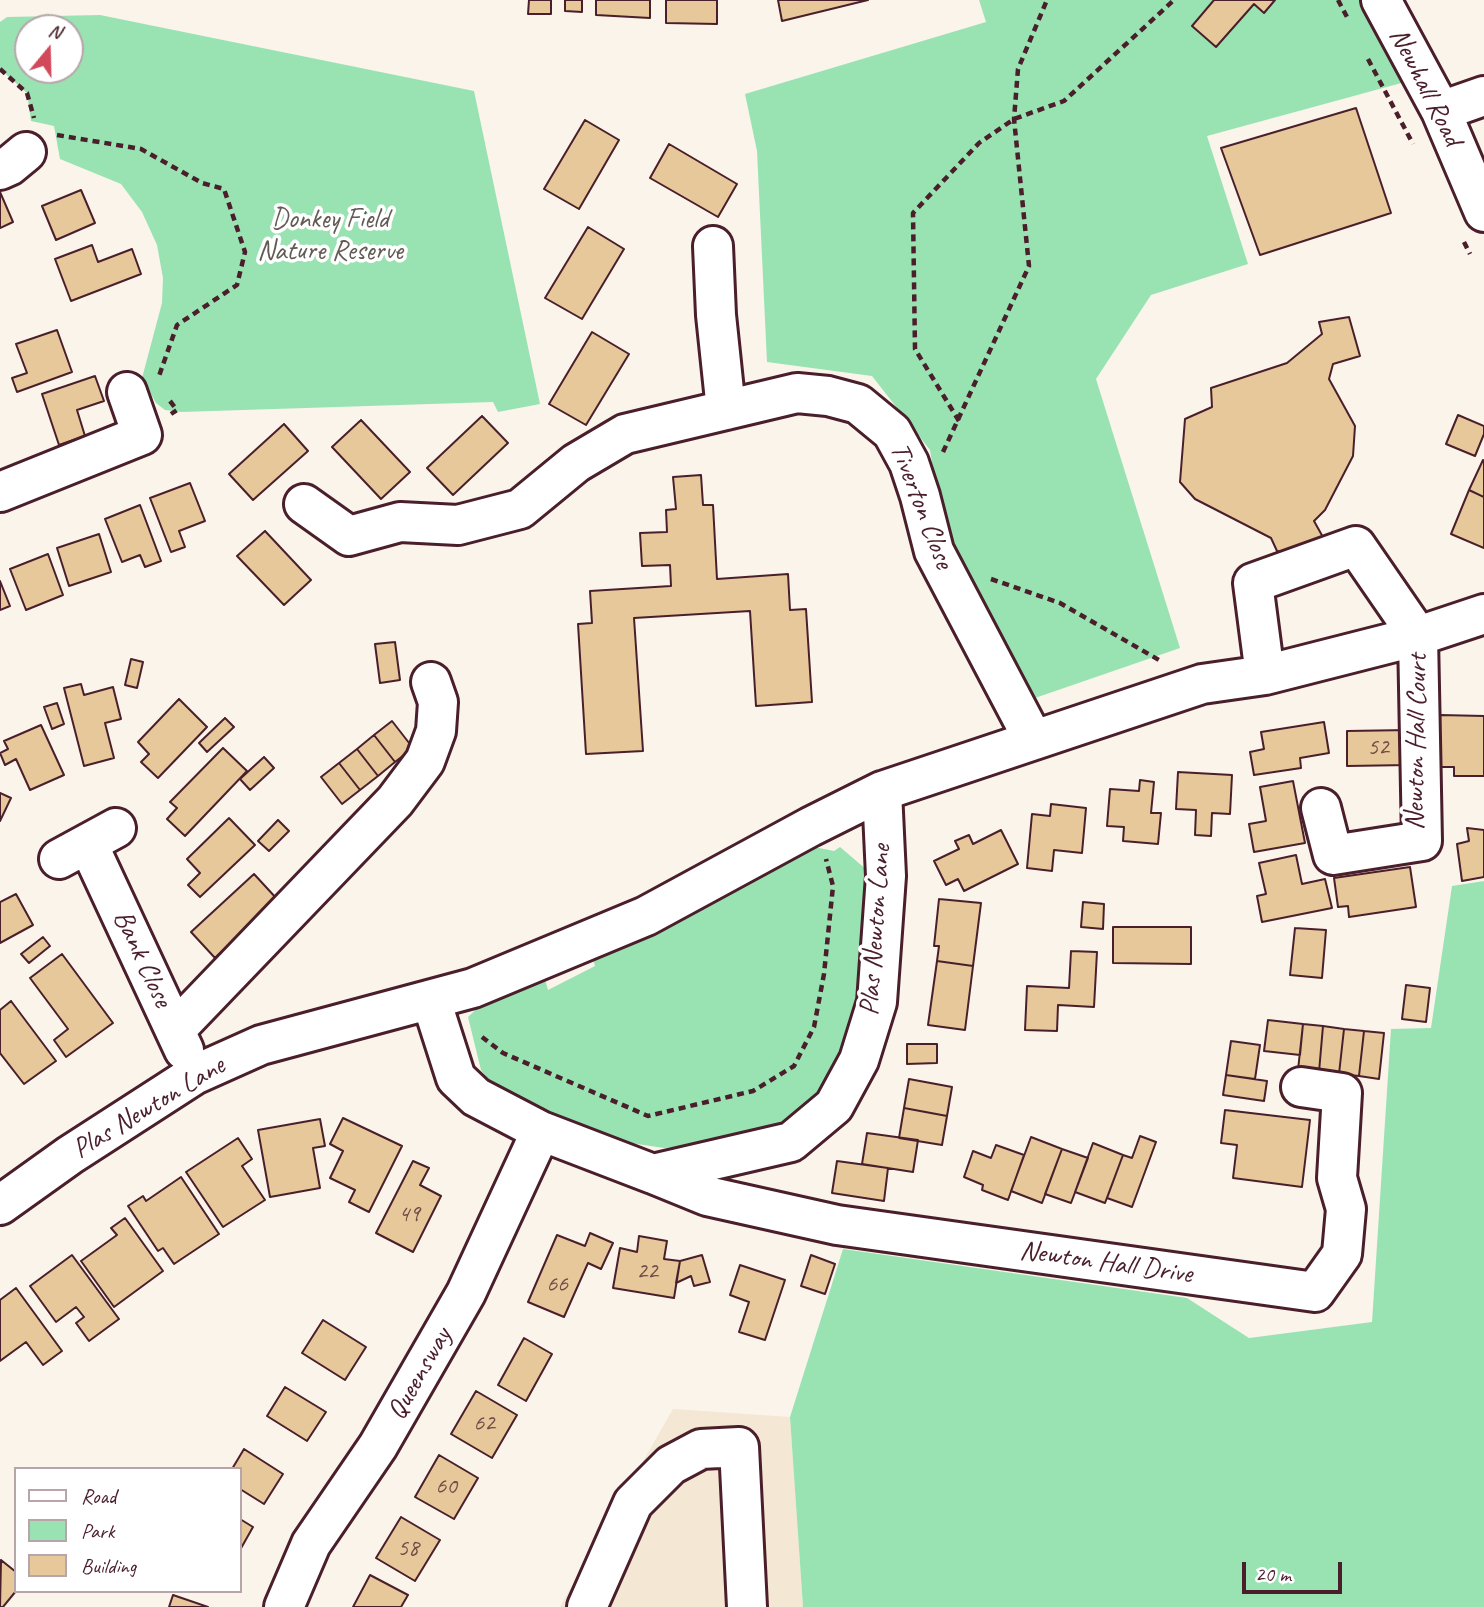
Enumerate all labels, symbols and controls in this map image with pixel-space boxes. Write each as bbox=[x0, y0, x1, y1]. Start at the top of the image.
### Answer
north arrow bbox=[14, 14, 84, 84]
text: N bbox=[46, 18, 65, 44]
street label: Newhall Road bbox=[1381, 22, 1469, 152]
park label: Donkey Field Nature Reserve bbox=[257, 203, 403, 269]
street label: Tiverton Close bbox=[882, 438, 960, 574]
street label: Newton Hall Court bbox=[1399, 654, 1435, 830]
house number: 52 bbox=[1367, 734, 1389, 762]
street label: Plas Newton Lane bbox=[853, 843, 899, 1017]
street label: Bank Close bbox=[105, 905, 179, 1013]
street label: Plas Newton Lane bbox=[67, 1049, 231, 1167]
house number: 49 bbox=[398, 1201, 420, 1229]
street label: Newton Hall Drive bbox=[1018, 1234, 1194, 1292]
house number: 22 bbox=[636, 1258, 658, 1286]
house number: 66 bbox=[546, 1271, 568, 1299]
street label: Queensway bbox=[380, 1322, 460, 1426]
house number: 62 bbox=[473, 1410, 495, 1438]
legend bbox=[14, 1467, 242, 1593]
house number: 60 bbox=[435, 1473, 457, 1501]
text: Road bbox=[81, 1483, 116, 1509]
text: Park bbox=[81, 1518, 114, 1544]
house number: 58 bbox=[397, 1535, 419, 1563]
scale bar bbox=[1246, 1548, 1346, 1592]
text: Building bbox=[81, 1553, 136, 1579]
text: 20 m bbox=[1255, 1561, 1291, 1587]

